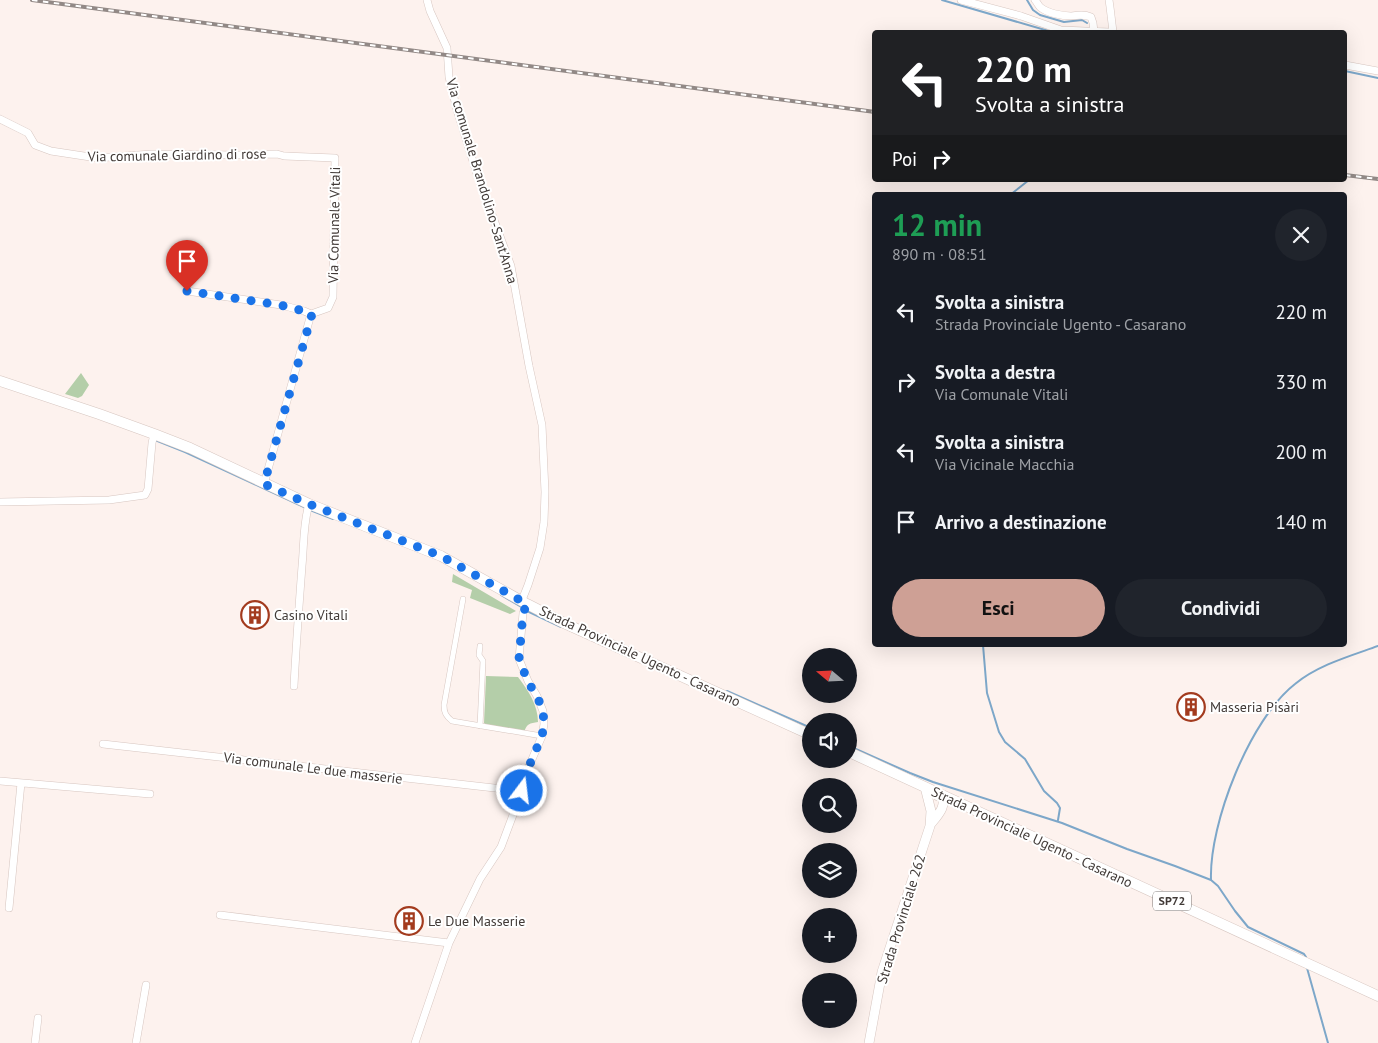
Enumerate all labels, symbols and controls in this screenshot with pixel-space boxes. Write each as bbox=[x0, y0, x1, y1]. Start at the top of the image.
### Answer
text: 220 m bbox=[975, 46, 1072, 92]
icon: left bbox=[892, 50, 957, 115]
street label: Via comunale Brandolino-Sant'Anna bbox=[442, 75, 522, 286]
text: Svolta a sinistra bbox=[975, 90, 1125, 118]
street label: Via comunale Giardino di rose bbox=[86, 144, 267, 166]
icon: right bbox=[927, 145, 955, 173]
text: Poi bbox=[892, 147, 917, 171]
street label: Via Comunale Vitali bbox=[324, 167, 344, 284]
text: 12 min bbox=[892, 205, 982, 244]
button: close bbox=[1275, 209, 1327, 261]
pin bbox=[166, 240, 208, 291]
text: 890 m · 08:51 bbox=[892, 244, 987, 264]
icon: arrive bbox=[173, 247, 201, 275]
text: Svolta a sinistra bbox=[935, 290, 1064, 314]
icon: left bbox=[892, 298, 920, 326]
text: 220 m bbox=[1275, 300, 1327, 324]
text: Strada Provinciale Ugento - Casarano bbox=[935, 314, 1186, 334]
text: Svolta a destra bbox=[935, 360, 1056, 384]
icon: right bbox=[892, 368, 920, 396]
text: 330 m bbox=[1275, 370, 1327, 394]
text: Via Comunale Vitali bbox=[935, 384, 1068, 404]
text: Svolta a sinistra bbox=[935, 430, 1064, 454]
icon: left bbox=[892, 438, 920, 466]
text: 200 m bbox=[1275, 440, 1327, 464]
text: Via Vicinale Macchia bbox=[935, 454, 1074, 474]
icon: arrive bbox=[892, 508, 920, 536]
text: Arrivo a destinazione bbox=[935, 510, 1107, 534]
text: 140 m bbox=[1275, 510, 1327, 534]
button: Esci bbox=[892, 579, 1105, 637]
button: Condividi bbox=[1115, 579, 1327, 637]
building icon: Casino Vitali bbox=[240, 600, 270, 630]
street label: Strada Provinciale Ugento - Casarano bbox=[537, 601, 743, 711]
place label: Casino Vitali bbox=[274, 606, 348, 624]
north arrow bbox=[802, 648, 858, 702]
map controls bbox=[802, 648, 857, 1028]
building icon: Masseria Pisàri bbox=[1176, 692, 1206, 722]
place label: Masseria Pisàri bbox=[1210, 698, 1299, 716]
button: sound bbox=[802, 713, 857, 768]
street label: Via comunale Le due masserie bbox=[221, 748, 404, 788]
position arrow bbox=[495, 764, 547, 816]
button: search bbox=[802, 778, 857, 833]
street label: Strada Provinciale Ugento - Casarano bbox=[929, 782, 1135, 892]
button: layers bbox=[802, 843, 857, 898]
street label: Strada Provinciale 262 bbox=[873, 852, 929, 986]
road number: SP72 bbox=[1153, 891, 1191, 910]
building icon: Le Due Masserie bbox=[394, 906, 424, 936]
button: + bbox=[802, 908, 857, 963]
place label: Le Due Masserie bbox=[428, 912, 525, 930]
button: − bbox=[802, 973, 857, 1028]

